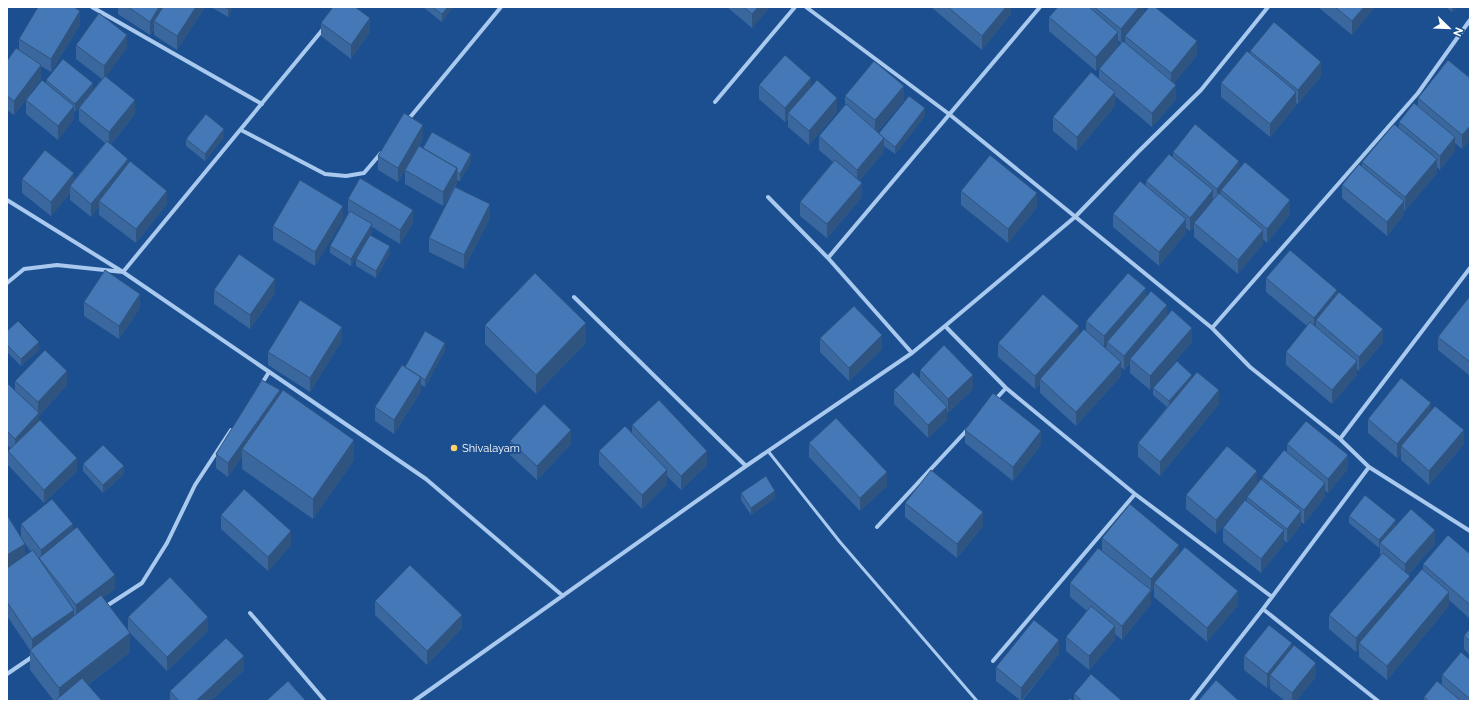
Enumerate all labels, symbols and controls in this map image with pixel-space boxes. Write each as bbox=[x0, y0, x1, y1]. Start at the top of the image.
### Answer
north arrow bbox=[1429, 8, 1469, 48]
text: N bbox=[1450, 25, 1465, 38]
place label: Shivalayam bbox=[462, 442, 520, 455]
marker: Shivalayam bbox=[449, 443, 459, 453]

